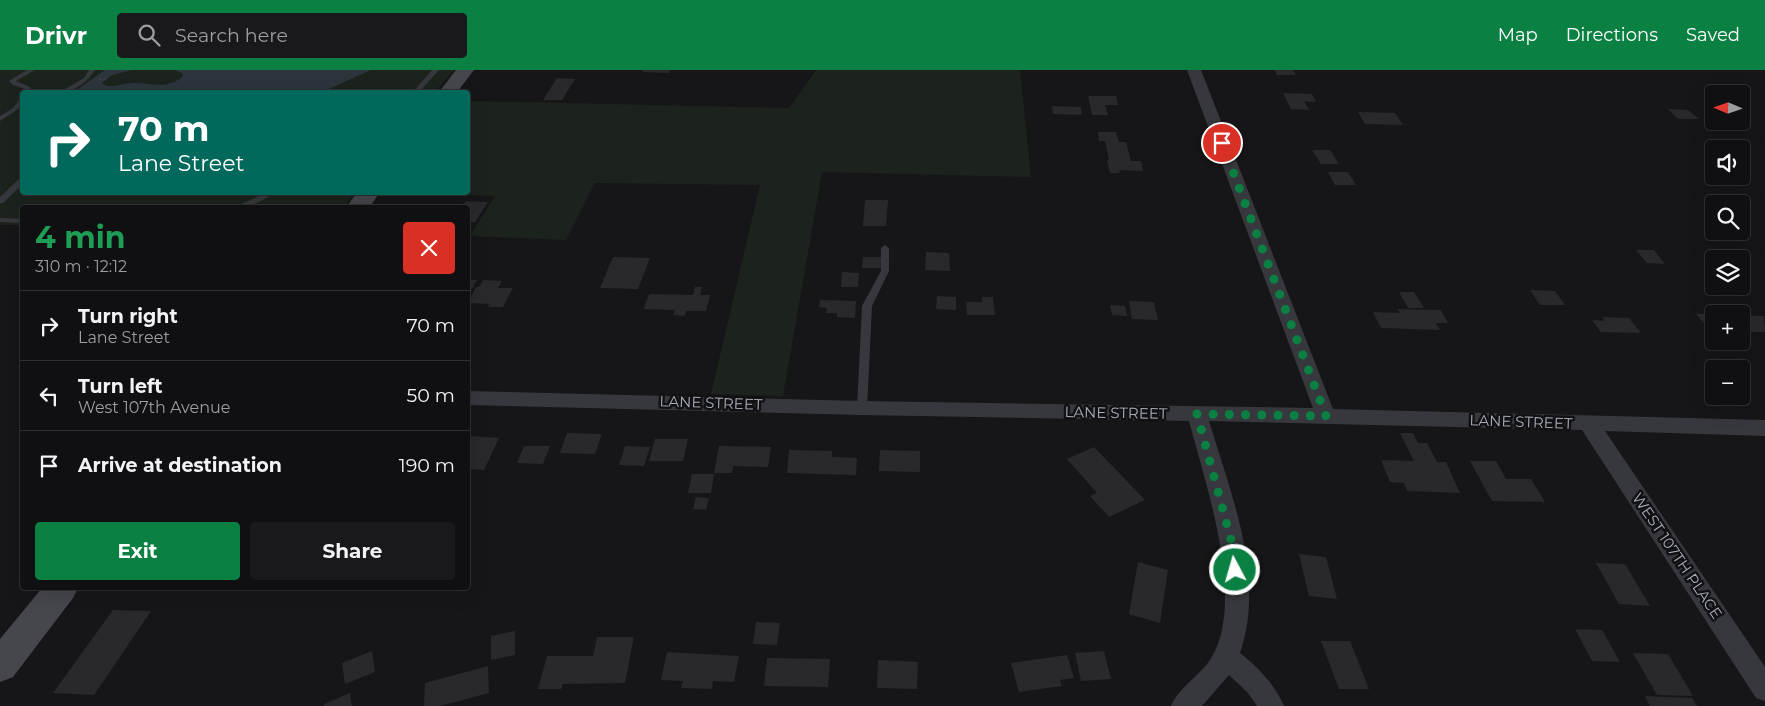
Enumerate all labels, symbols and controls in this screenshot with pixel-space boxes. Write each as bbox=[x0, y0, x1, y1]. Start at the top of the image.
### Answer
search box bbox=[117, 13, 467, 58]
text: Drivr bbox=[25, 21, 87, 50]
icon: search bbox=[135, 21, 163, 49]
text: Search here bbox=[175, 24, 288, 47]
text: Map bbox=[1498, 24, 1538, 46]
text: Directions bbox=[1566, 24, 1658, 46]
text: Saved bbox=[1686, 24, 1740, 46]
north arrow bbox=[1705, 85, 1750, 130]
map controls bbox=[1705, 85, 1750, 405]
text: 70 m bbox=[118, 107, 209, 150]
icon: right bbox=[35, 110, 100, 175]
pin bbox=[1201, 122, 1243, 164]
icon: arrive bbox=[1208, 129, 1236, 157]
button: sound bbox=[1705, 140, 1750, 185]
text: Lane Street bbox=[118, 150, 244, 177]
button: search bbox=[1705, 195, 1750, 240]
text: 4 min bbox=[35, 219, 125, 256]
button: close bbox=[403, 222, 455, 274]
button: layers bbox=[1705, 250, 1750, 295]
text: 310 m · 12:12 bbox=[35, 257, 127, 276]
text: Turn right bbox=[78, 305, 178, 328]
button: + bbox=[1705, 305, 1750, 350]
icon: right bbox=[35, 312, 63, 340]
text: 70 m bbox=[406, 314, 455, 337]
text: Lane Street bbox=[78, 328, 170, 347]
button: − bbox=[1705, 360, 1750, 405]
text: Turn left bbox=[78, 375, 163, 398]
icon: left bbox=[35, 382, 63, 410]
text: 50 m bbox=[407, 384, 455, 407]
street label: LANE STREET bbox=[659, 391, 763, 414]
text: West 107th Avenue bbox=[78, 398, 230, 417]
street label: LANE STREET bbox=[1064, 402, 1168, 423]
street label: LANE STREET bbox=[1469, 410, 1573, 433]
icon: arrive bbox=[35, 452, 63, 480]
text: Arrive at destination bbox=[78, 454, 282, 477]
text: 190 m bbox=[399, 454, 455, 477]
street label: WEST 107TH PLACE bbox=[1628, 489, 1727, 622]
button: Exit bbox=[35, 522, 240, 580]
button: Share bbox=[250, 522, 455, 580]
position arrow bbox=[1208, 543, 1260, 595]

